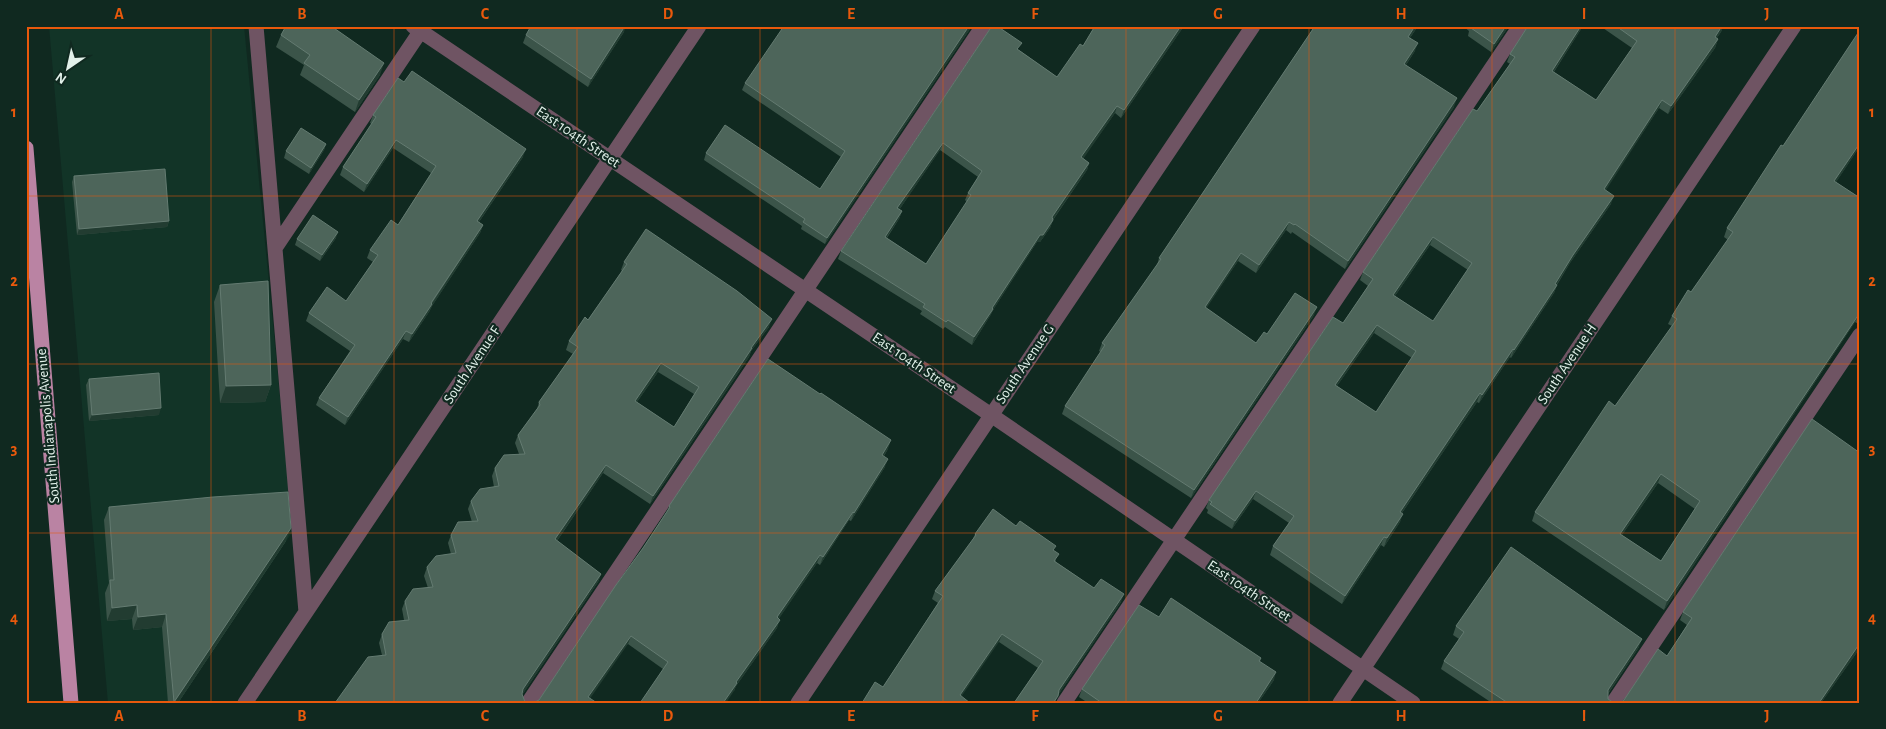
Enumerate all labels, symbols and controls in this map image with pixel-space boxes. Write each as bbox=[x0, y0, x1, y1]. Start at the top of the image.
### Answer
text: A bbox=[114, 6, 124, 22]
text: B bbox=[297, 6, 307, 22]
text: C bbox=[481, 6, 490, 22]
text: D bbox=[663, 6, 674, 22]
text: E bbox=[847, 6, 855, 22]
text: F bbox=[1031, 6, 1039, 22]
text: G bbox=[1213, 6, 1223, 22]
text: H bbox=[1395, 6, 1407, 22]
text: I bbox=[1582, 6, 1586, 22]
text: J bbox=[1764, 6, 1770, 22]
north arrow bbox=[42, 42, 92, 92]
text: N bbox=[53, 69, 69, 86]
text: 1 bbox=[11, 104, 17, 120]
street label: East 104th Street bbox=[533, 104, 623, 171]
text: 1 bbox=[1869, 104, 1875, 120]
text: 2 bbox=[10, 273, 18, 289]
text: 2 bbox=[1868, 273, 1876, 289]
street label: South Avenue H bbox=[1535, 321, 1599, 407]
street label: South Avenue G bbox=[993, 322, 1057, 406]
street label: South Avenue F bbox=[441, 323, 504, 406]
street label: East 104th Street bbox=[869, 330, 959, 397]
street label: South Indianapolis Avenue bbox=[34, 348, 62, 504]
text: 3 bbox=[11, 441, 18, 457]
text: 3 bbox=[1869, 441, 1876, 457]
street label: East 104th Street bbox=[1204, 558, 1294, 625]
text: 4 bbox=[10, 610, 18, 626]
text: 4 bbox=[1868, 610, 1876, 626]
text: A bbox=[114, 708, 124, 724]
text: B bbox=[297, 708, 307, 724]
text: C bbox=[481, 708, 490, 724]
text: D bbox=[663, 708, 674, 724]
text: E bbox=[847, 708, 855, 724]
text: F bbox=[1031, 708, 1039, 724]
text: G bbox=[1213, 708, 1223, 724]
text: H bbox=[1395, 708, 1407, 724]
text: I bbox=[1582, 708, 1586, 724]
text: J bbox=[1764, 708, 1770, 724]

